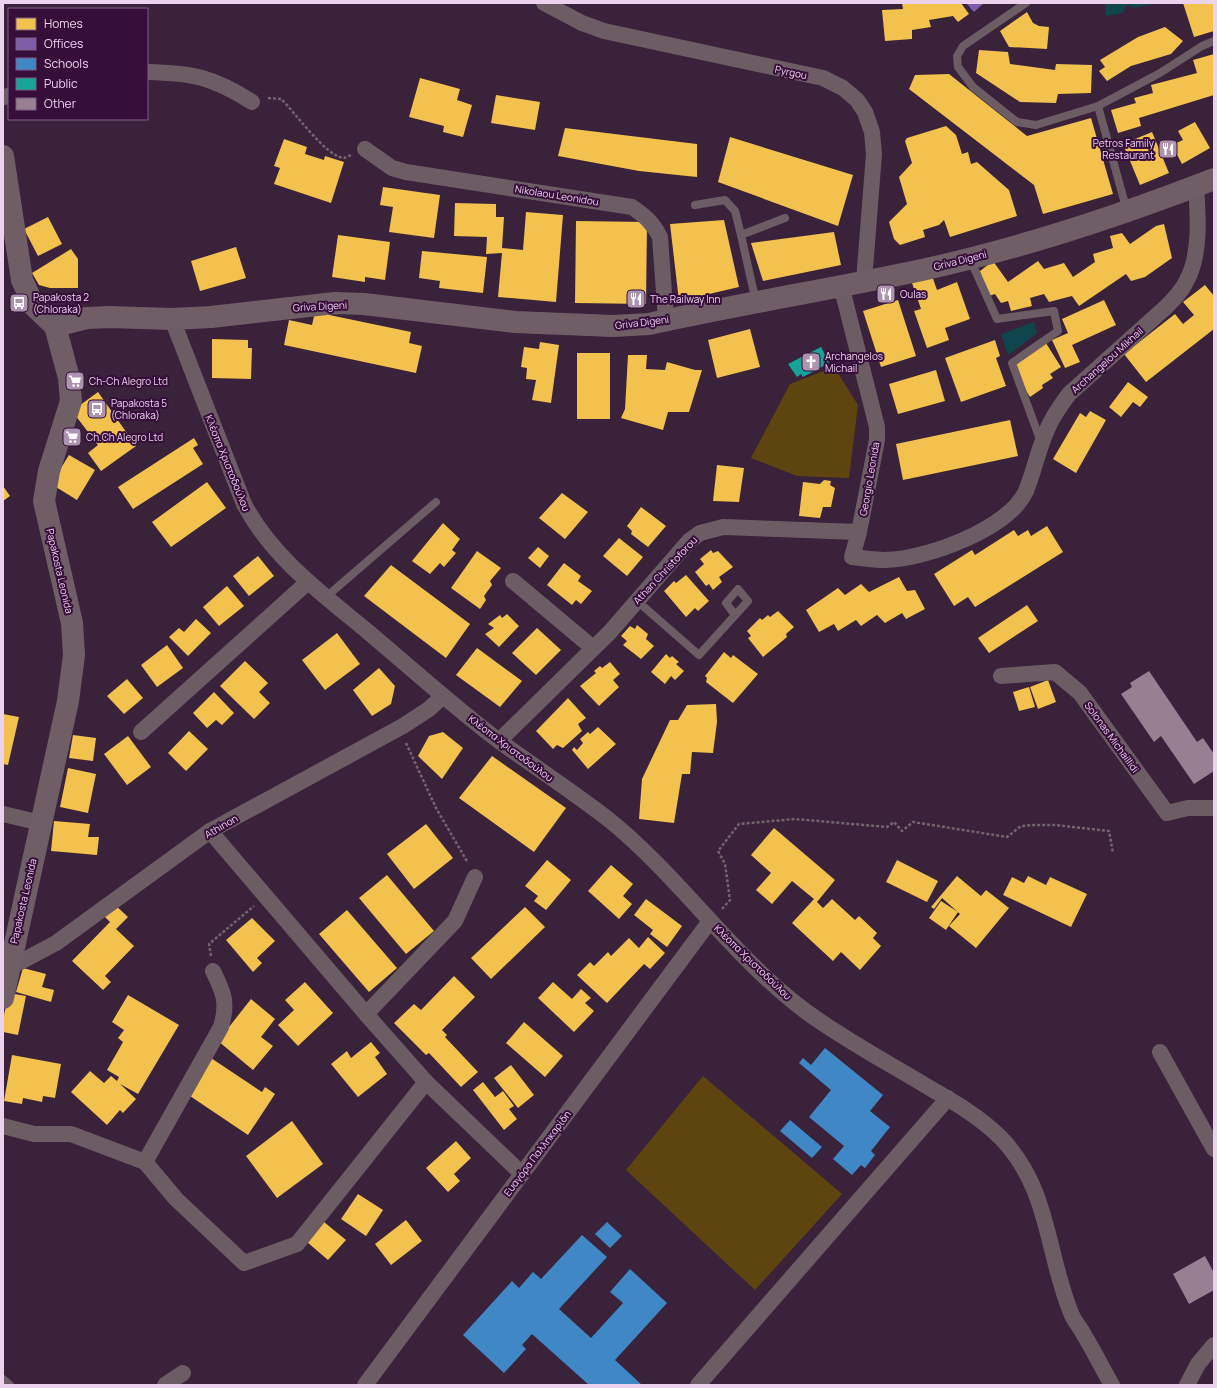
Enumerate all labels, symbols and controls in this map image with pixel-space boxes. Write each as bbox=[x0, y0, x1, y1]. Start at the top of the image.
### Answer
legend bbox=[8, 8, 148, 120]
text: Homes bbox=[44, 15, 83, 32]
text: Offices bbox=[44, 35, 83, 52]
text: Schools bbox=[44, 55, 88, 72]
street label: Pyrgou bbox=[774, 62, 808, 82]
text: Public bbox=[44, 75, 78, 92]
text: Other bbox=[44, 95, 77, 112]
place label: Petros Family Restaurant bbox=[1093, 136, 1155, 162]
restaurant icon: Petros Family Restaurant bbox=[1157, 138, 1179, 160]
street label: Nikolaou Leonidou bbox=[514, 181, 600, 209]
street label: Griva Digeni bbox=[932, 247, 988, 273]
restaurant icon: Oulas bbox=[875, 283, 897, 305]
place label: Oulas bbox=[900, 287, 926, 301]
restaurant icon: The Railway Inn bbox=[625, 288, 647, 310]
place label: Papakosta 2 (Chloraka) bbox=[33, 290, 89, 316]
bus stop icon: Papakosta 2 (Chloraka) bbox=[8, 292, 30, 314]
place label: The Railway Inn bbox=[650, 292, 720, 306]
street label: Griva Digeni bbox=[293, 298, 347, 314]
street label: Griva Digeni bbox=[614, 312, 670, 332]
street label: Archangelou Mikhail bbox=[1068, 324, 1146, 396]
place label: Archangelos Michail bbox=[825, 349, 883, 375]
church icon: Archangelos Michail bbox=[800, 351, 822, 373]
supermarket icon: Ch-Ch Alegro Ltd bbox=[64, 370, 86, 392]
place label: Ch-Ch Alegro Ltd bbox=[89, 374, 168, 388]
place label: Papakosta 5 (Chloraka) bbox=[111, 396, 167, 422]
bus stop icon: Papakosta 5 (Chloraka) bbox=[86, 398, 108, 420]
street label: Κλέοπα Χριστοδούλου bbox=[202, 413, 254, 513]
supermarket icon: Ch.Ch Alegro Ltd bbox=[61, 426, 83, 448]
place label: Ch.Ch Alegro Ltd bbox=[86, 430, 163, 444]
street label: Georgio Leonida bbox=[856, 441, 882, 517]
street label: Papakosta Leonida bbox=[43, 527, 77, 615]
street label: Athan Christoforou bbox=[630, 533, 700, 607]
street label: Solonas Michaillidi bbox=[1082, 699, 1142, 775]
street label: Κλέοπα Χριστοδούλου bbox=[466, 711, 556, 785]
street label: Athinon bbox=[202, 811, 240, 841]
street label: Papakosta Leonida bbox=[6, 857, 40, 945]
street label: Κλέοπα Χριστοδούλου bbox=[711, 921, 795, 1003]
street label: Ευαγόρα Παλληκαρίδη bbox=[500, 1107, 574, 1199]

